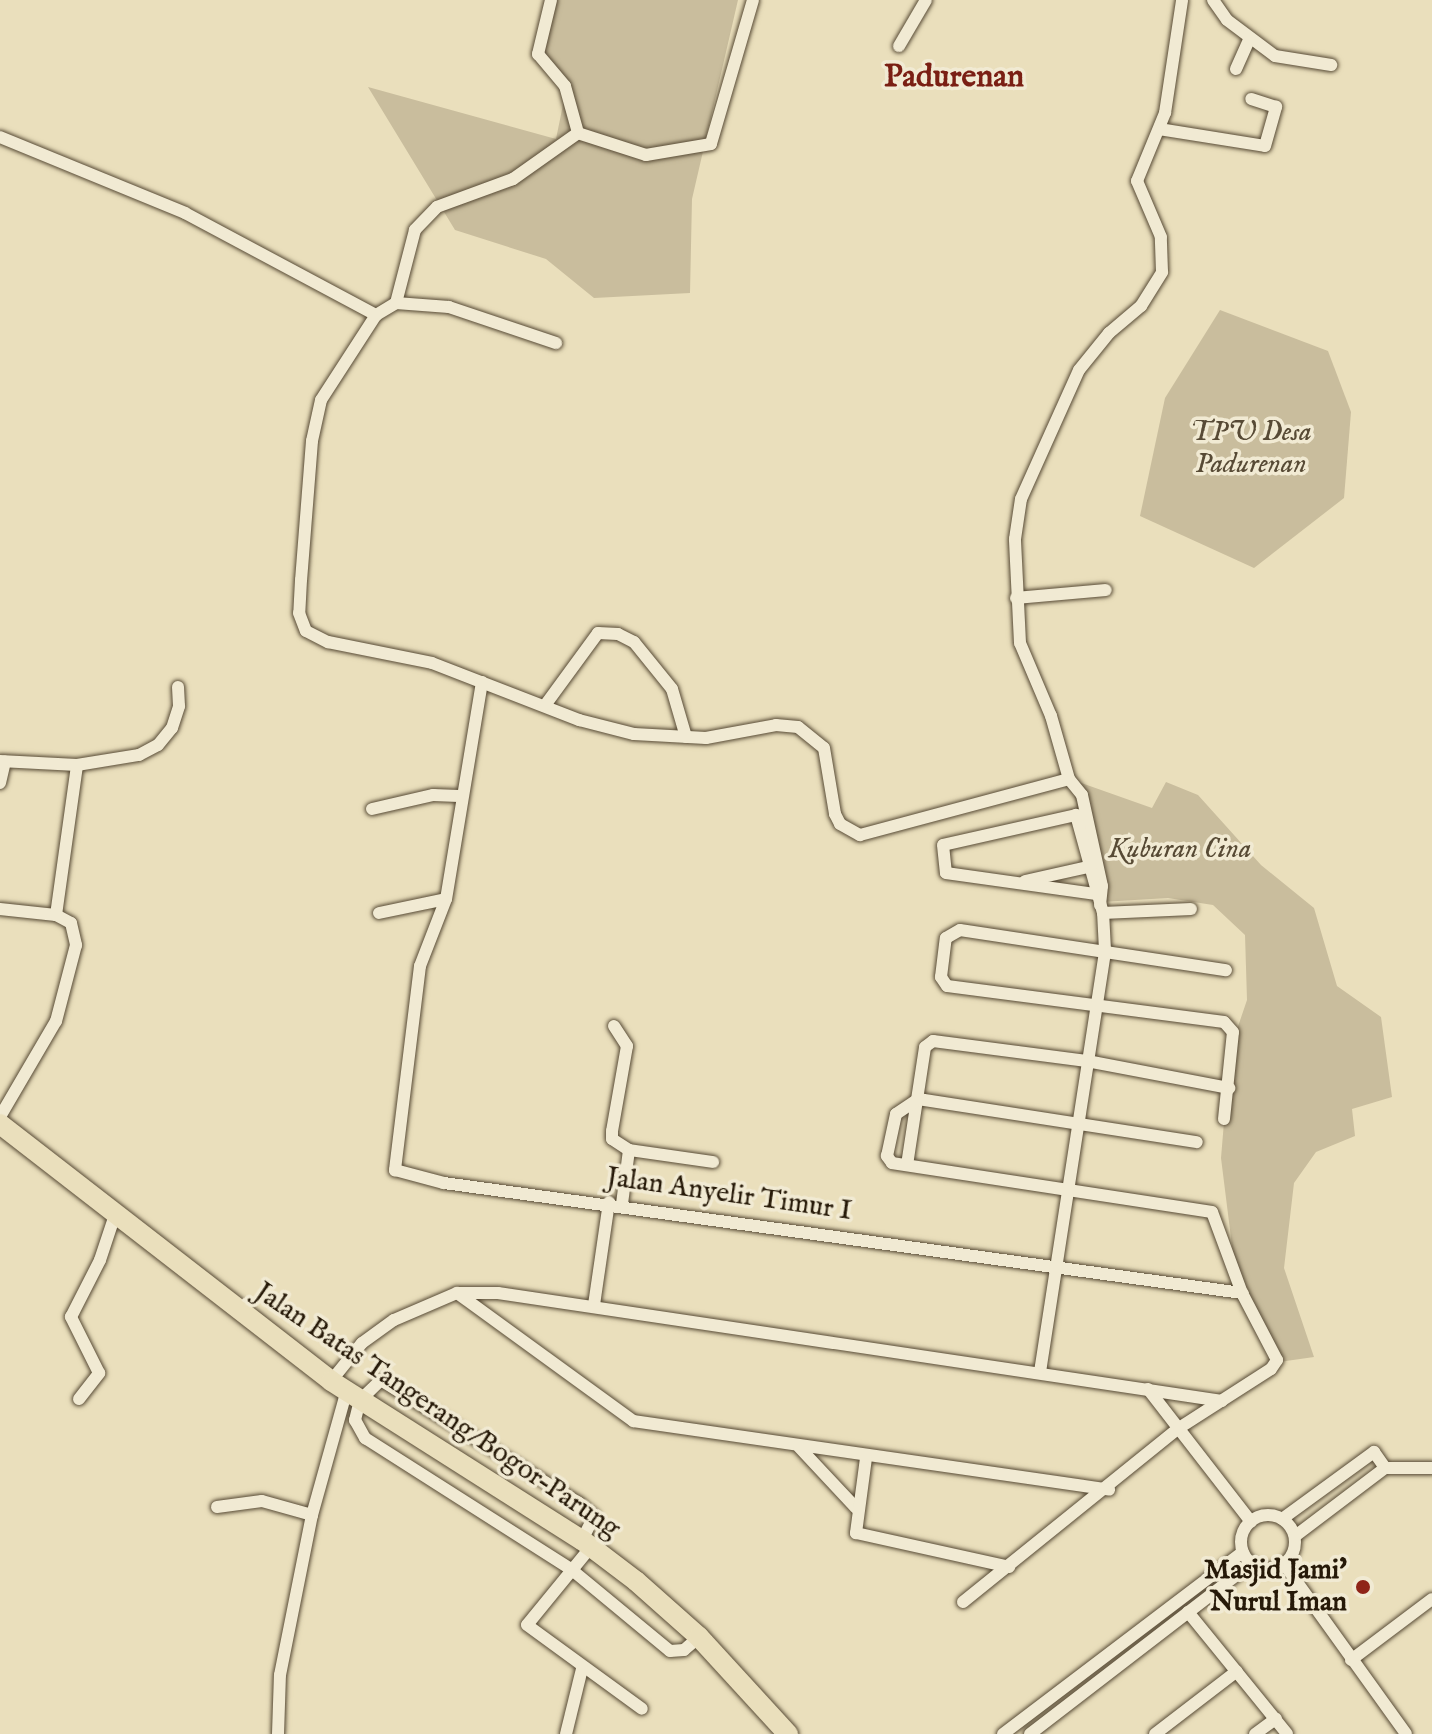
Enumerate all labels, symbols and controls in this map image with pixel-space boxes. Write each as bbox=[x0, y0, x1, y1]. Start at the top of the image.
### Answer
district label: Padurenan bbox=[884, 59, 1024, 97]
park label: TPU Desa Padurenan bbox=[1190, 416, 1312, 482]
park label: Kuburan Cina bbox=[1109, 833, 1251, 867]
street label: Jalan Anyelir Timur I bbox=[604, 1161, 854, 1229]
street label: Jalan Batas Tangerang/Bogor–Parung bbox=[248, 1276, 626, 1546]
place label: Masjid Jami' Nurul Iman bbox=[1204, 1554, 1347, 1620]
marker: Masjid Jami' Nurul Iman bbox=[1354, 1578, 1372, 1596]

